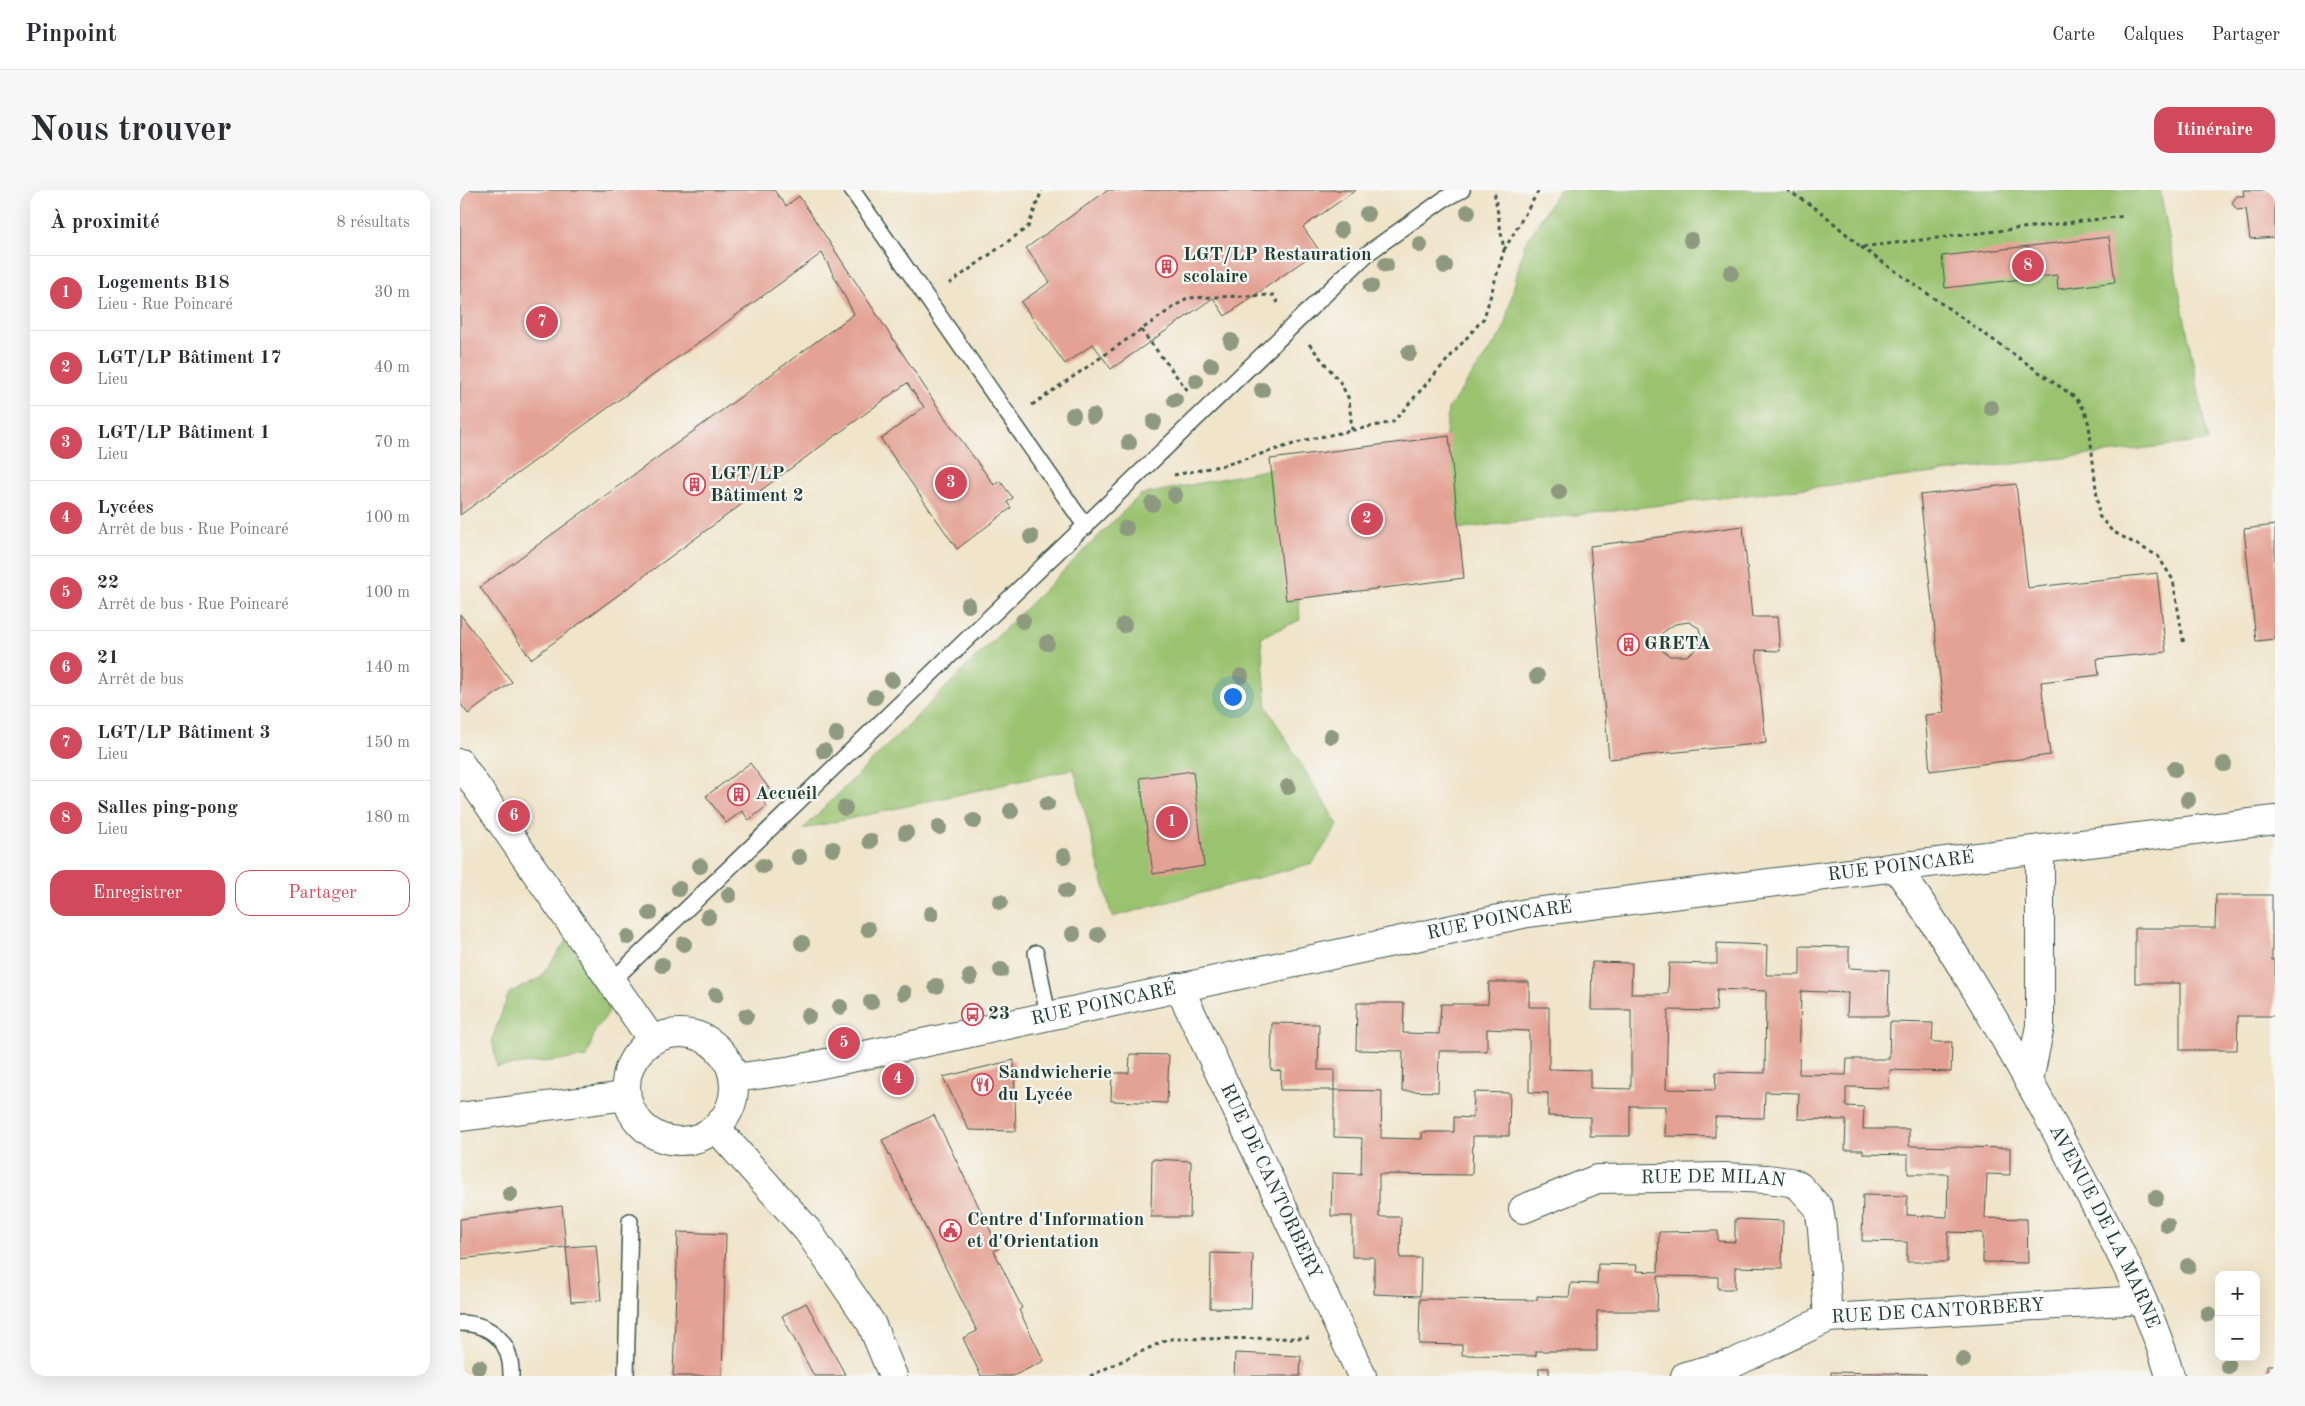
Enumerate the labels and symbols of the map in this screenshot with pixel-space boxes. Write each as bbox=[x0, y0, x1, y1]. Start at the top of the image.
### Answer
place label: LGT/LP Restauration scolaire bbox=[1183, 246, 1372, 287]
pin: 8 bbox=[2012, 247, 2044, 285]
building icon: LGT/LP Restauration scolaire bbox=[1155, 254, 1179, 278]
pin: 7 bbox=[526, 303, 558, 341]
pin: 3 bbox=[935, 464, 967, 502]
place label: LGT/LP Bâtiment 2 bbox=[710, 465, 804, 506]
building icon: LGT/LP Bâtiment 2 bbox=[682, 473, 706, 497]
pin: 2 bbox=[1351, 500, 1383, 538]
building icon: GRETA bbox=[1616, 632, 1640, 656]
place label: GRETA bbox=[1644, 635, 1711, 654]
your location bbox=[1220, 684, 1246, 710]
building icon: Accueil bbox=[727, 782, 751, 806]
place label: Accueil bbox=[755, 785, 817, 804]
pin: 6 bbox=[498, 797, 530, 835]
pin: 1 bbox=[1156, 803, 1188, 841]
street label: RUE POINCARÉ bbox=[1827, 844, 1975, 885]
street label: RUE POINCARÉ bbox=[1425, 894, 1573, 944]
street label: RUE POINCARÉ bbox=[1029, 975, 1178, 1029]
bus stop icon: 23 bbox=[960, 1002, 984, 1026]
place label: 23 bbox=[988, 1005, 1010, 1024]
pin: 5 bbox=[828, 1024, 860, 1062]
pin: 4 bbox=[882, 1060, 914, 1098]
place label: Sandwicherie du Lycée bbox=[998, 1064, 1112, 1105]
restaurant icon: Sandwicherie du Lycée bbox=[970, 1072, 994, 1096]
street label: RUE DE CANTORBERY bbox=[1216, 1081, 1325, 1282]
street label: AVENUE DE LA MARNE bbox=[2045, 1122, 2162, 1331]
street label: RUE DE MILAN bbox=[1641, 1167, 1787, 1191]
place label: Centre d'Information et d'Orientation bbox=[967, 1211, 1144, 1252]
public building icon: Centre d'Information et d'Orientation bbox=[939, 1219, 963, 1243]
street label: RUE DE CANTORBERY bbox=[1831, 1296, 2045, 1327]

